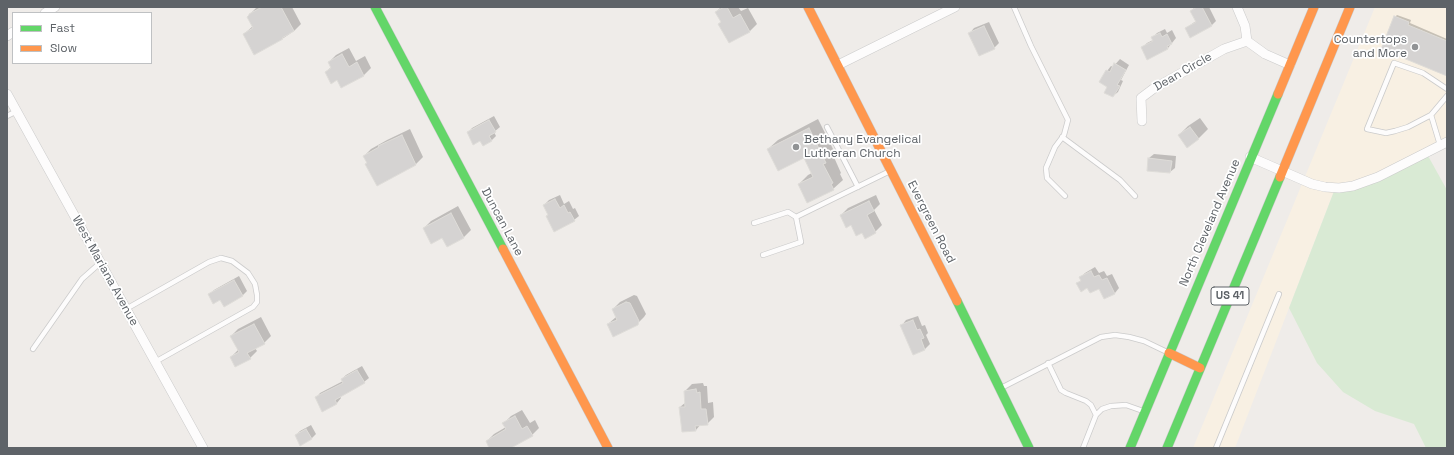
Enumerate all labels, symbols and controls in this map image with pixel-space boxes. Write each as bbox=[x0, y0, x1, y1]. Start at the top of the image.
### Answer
legend bbox=[12, 12, 152, 64]
text: Fast bbox=[50, 20, 75, 36]
place label: Countertops and More bbox=[1334, 33, 1407, 61]
text: Slow bbox=[50, 40, 77, 56]
marker: Countertops and More bbox=[1410, 42, 1420, 52]
street label: Dean Circle bbox=[1151, 50, 1215, 94]
place label: Bethany Evangelical Lutheran Church bbox=[804, 133, 921, 161]
marker: Bethany Evangelical Lutheran Church bbox=[791, 142, 801, 152]
street label: North Cleveland Avenue bbox=[1177, 157, 1243, 289]
street label: Evergreen Road bbox=[904, 178, 958, 266]
street label: Duncan Lane bbox=[478, 185, 526, 259]
street label: West Mariana Avenue bbox=[69, 213, 141, 329]
road number: US 41 bbox=[1211, 287, 1249, 305]

